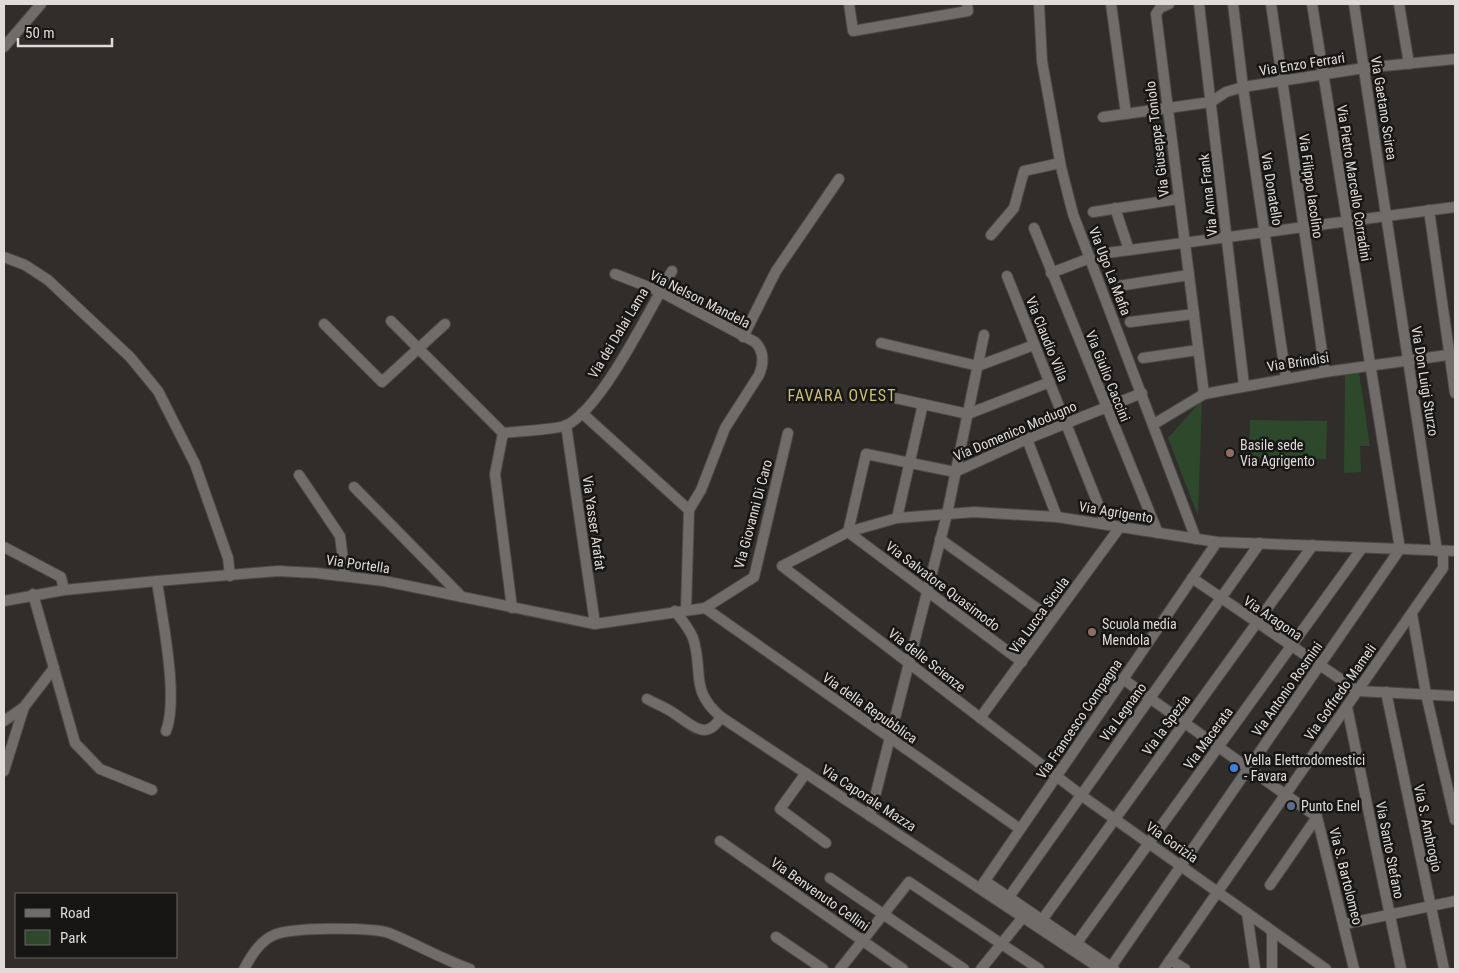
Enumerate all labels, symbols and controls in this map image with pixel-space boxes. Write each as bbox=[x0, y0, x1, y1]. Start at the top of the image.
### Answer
scale bar bbox=[18, 15, 111, 47]
text: 50 m bbox=[25, 24, 55, 42]
street label: Via Enzo Ferrari bbox=[1258, 49, 1346, 79]
street label: Via Gaetano Scirea bbox=[1368, 55, 1400, 161]
street label: Via Giuseppe Toniolo bbox=[1142, 80, 1172, 198]
street label: Via Pietro Marcello Corradini bbox=[1334, 104, 1374, 262]
street label: Via Filippo Iacolino bbox=[1296, 133, 1326, 239]
street label: Via Donatello bbox=[1258, 151, 1286, 227]
street label: Via Anna Frank bbox=[1196, 152, 1220, 237]
street label: Via Ugo La Mafia bbox=[1086, 225, 1134, 317]
street label: Via Nelson Mandela bbox=[647, 267, 753, 331]
street label: Via dei Dalai Lama bbox=[585, 285, 651, 381]
street label: Via Claudio Villa bbox=[1023, 294, 1071, 384]
street label: Via Don Luigi Sturzo bbox=[1408, 325, 1442, 437]
street label: Via Giulio Caccini bbox=[1082, 328, 1134, 424]
street label: Via Brindisi bbox=[1266, 349, 1330, 375]
district label: FAVARA OVEST bbox=[788, 386, 896, 405]
street label: Via Domenico Modugno bbox=[951, 398, 1079, 464]
place label: Basile sede Via Agrigento bbox=[1240, 437, 1315, 469]
marker: Basile sede Via Agrigento bbox=[1224, 447, 1236, 459]
street label: Via Giovanni Di Caro bbox=[731, 458, 775, 570]
street label: Via Yasser Arafat bbox=[579, 475, 609, 571]
street label: Via Agrigento bbox=[1078, 498, 1154, 526]
street label: Via Salvatore Quasimodo bbox=[883, 538, 1003, 634]
street label: Via Portella bbox=[325, 552, 391, 576]
street label: Via Lucca Sicula bbox=[1006, 574, 1072, 656]
street label: Via Aragona bbox=[1241, 593, 1305, 643]
place label: Scuola media Mendola bbox=[1102, 616, 1177, 648]
street label: Via delle Scienze bbox=[885, 625, 969, 695]
marker: Scuola media Mendola bbox=[1086, 626, 1098, 638]
street label: Via Antonio Rosmini bbox=[1248, 639, 1326, 739]
street label: Via Goffredo Mameli bbox=[1301, 641, 1379, 743]
street label: Via Francesco Compagna bbox=[1033, 656, 1125, 782]
street label: Via della Repubblica bbox=[820, 669, 920, 747]
street label: Via Legnano bbox=[1096, 680, 1150, 744]
street label: Via la Spezia bbox=[1139, 692, 1193, 758]
street label: Via Macerata bbox=[1180, 704, 1236, 772]
place label: Vella Elettrodomestici - Favara bbox=[1244, 752, 1365, 784]
street label: Via Caporale Mazza bbox=[819, 761, 919, 835]
marker: Vella Elettrodomestici - Favara bbox=[1228, 762, 1240, 774]
street label: Via S. Ambrogio bbox=[1411, 783, 1445, 873]
place label: Punto Enel bbox=[1301, 798, 1360, 814]
marker: Punto Enel bbox=[1285, 800, 1297, 812]
street label: Via Santo Stefano bbox=[1373, 800, 1407, 900]
street label: Via Gorizia bbox=[1143, 818, 1201, 866]
street label: Via S. Bartolomeo bbox=[1326, 826, 1366, 926]
street label: Via Benvenuto Cellini bbox=[768, 854, 872, 934]
legend bbox=[15, 893, 178, 958]
text: Road bbox=[60, 904, 90, 922]
text: Park bbox=[60, 929, 87, 947]

